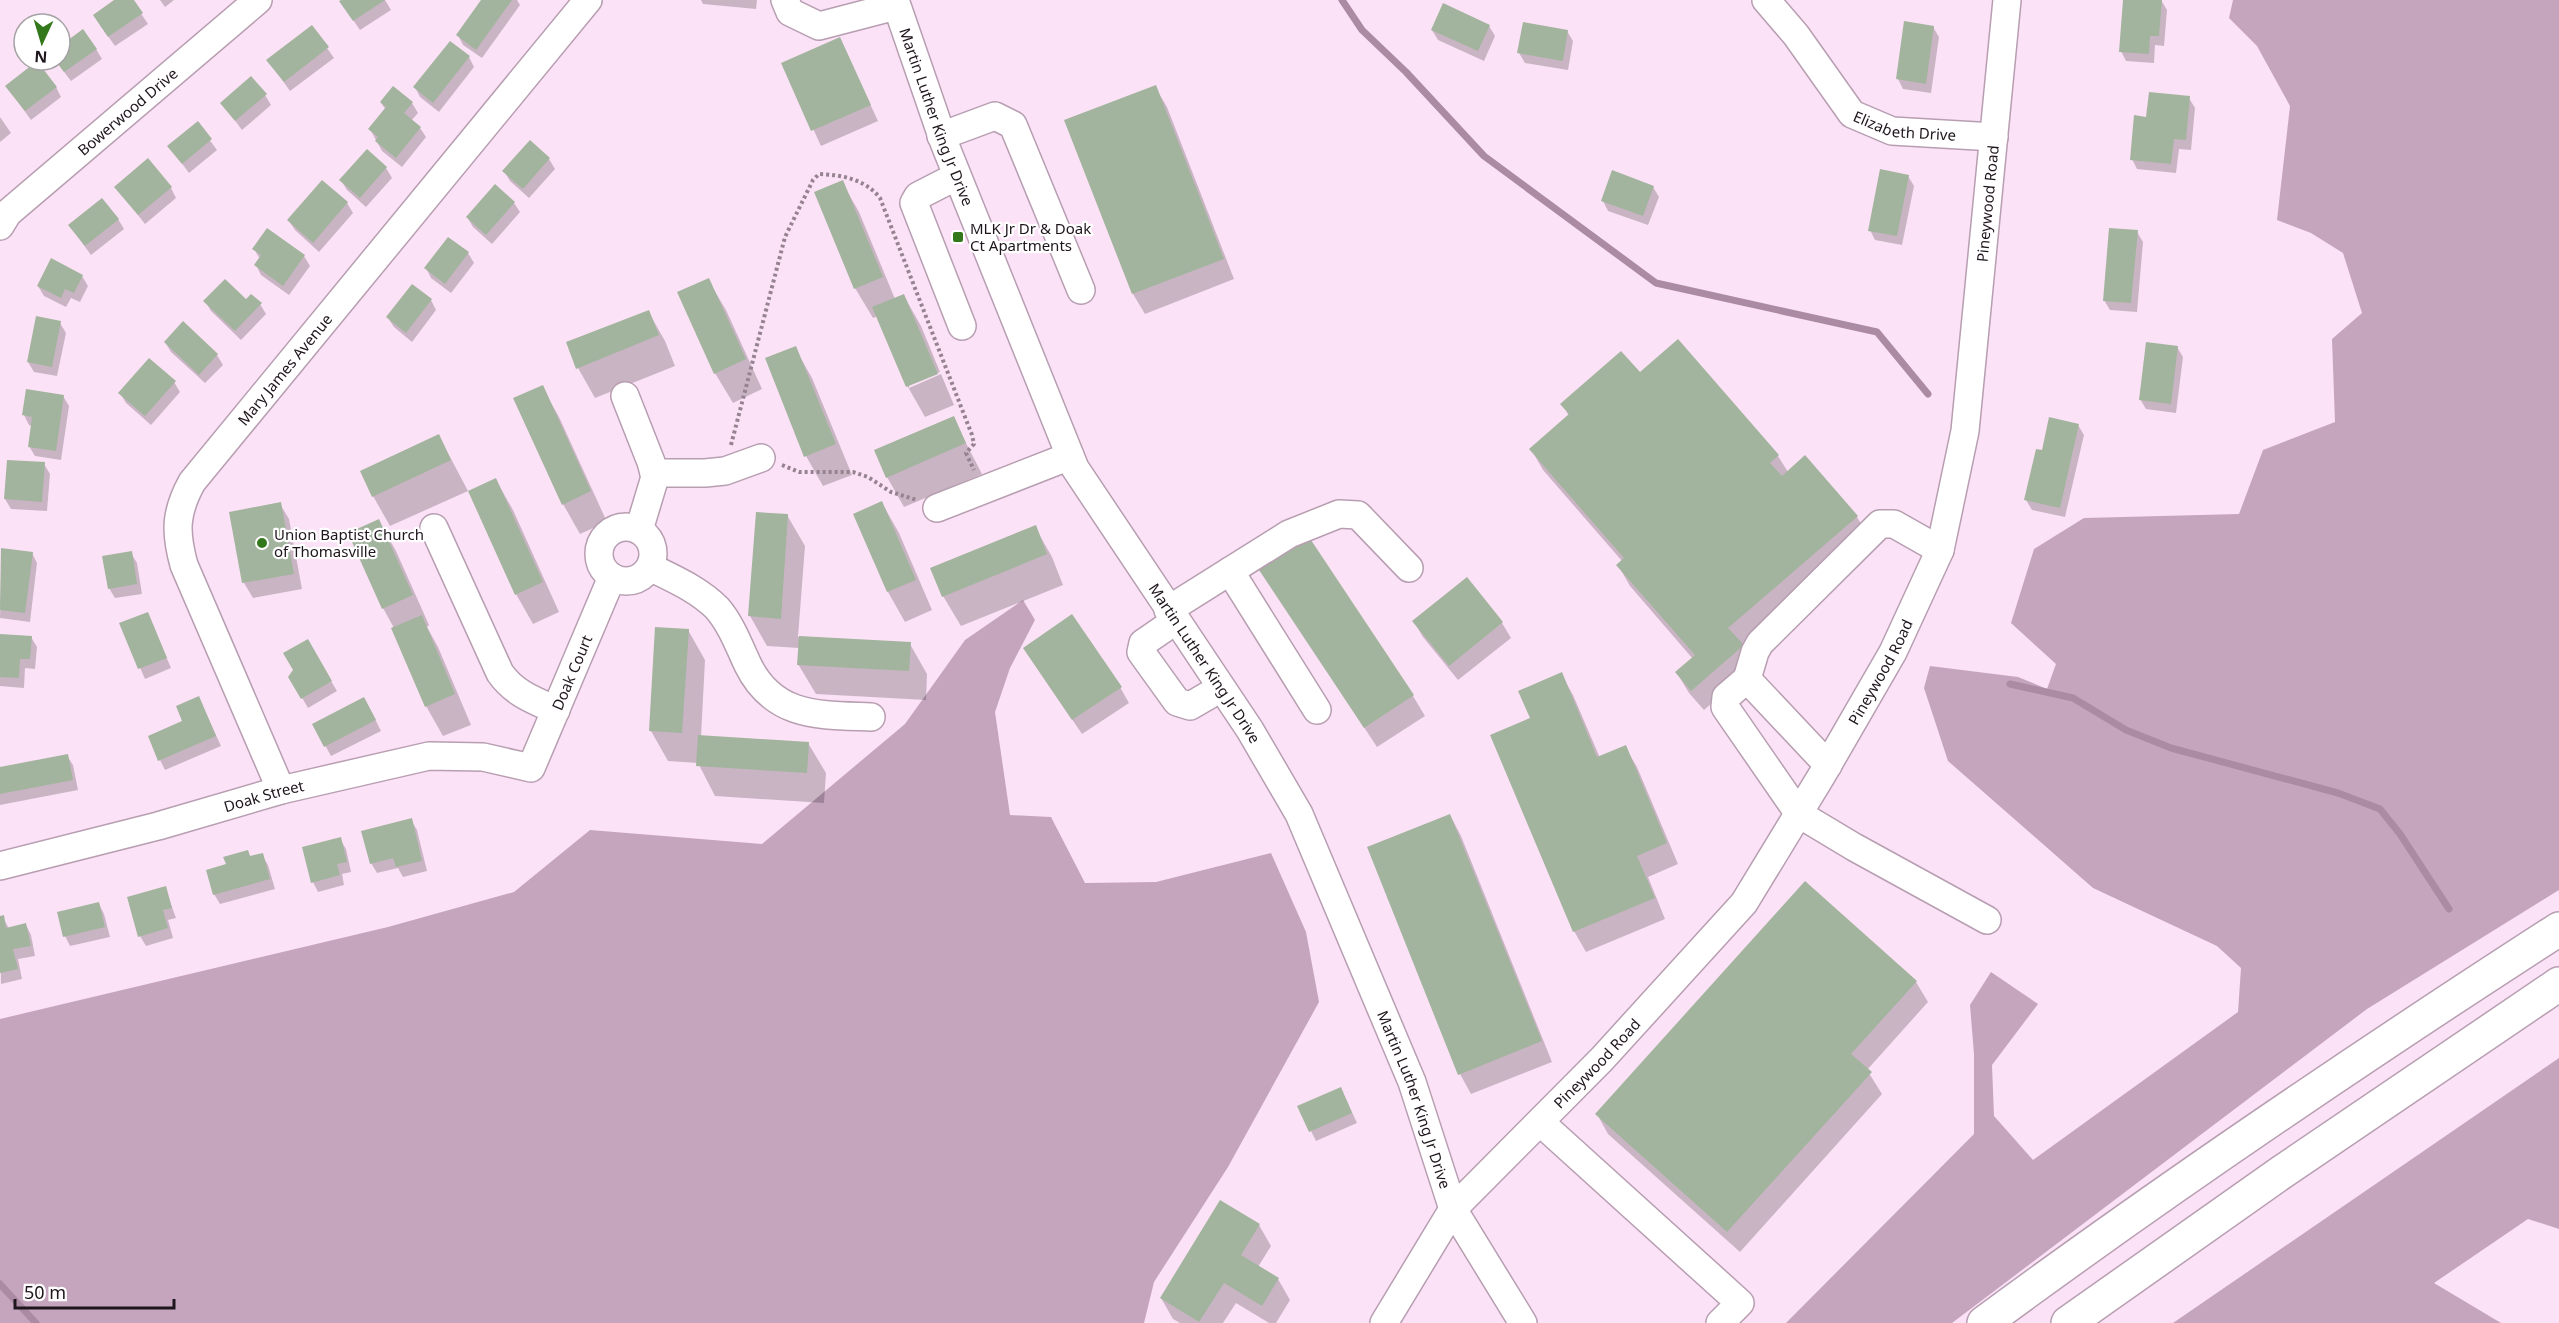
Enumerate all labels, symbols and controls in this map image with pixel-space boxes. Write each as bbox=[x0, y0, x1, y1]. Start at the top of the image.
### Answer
north arrow bbox=[12, 12, 72, 72]
street label: Martin Luther King Jr Drive bbox=[895, 25, 978, 209]
text: N bbox=[34, 46, 48, 68]
street label: Bowerwood Drive bbox=[73, 63, 181, 160]
street label: Elizabeth Drive bbox=[1850, 106, 1957, 145]
street label: Pineywood Road bbox=[1972, 144, 2003, 263]
place label: MLK Jr Dr & Doak Ct Apartments bbox=[970, 218, 1091, 255]
marker: MLK Jr Dr & Doak Ct Apartments bbox=[951, 230, 965, 244]
street label: Mary James Avenue bbox=[233, 309, 336, 429]
place label: Union Baptist Church of Thomasville bbox=[274, 524, 424, 561]
marker: Union Baptist Church of Thomasville bbox=[255, 536, 269, 550]
street label: Martin Luther King Jr Drive bbox=[1145, 579, 1265, 747]
street label: Pineywood Road bbox=[1843, 616, 1917, 728]
street label: Doak Court bbox=[547, 631, 597, 713]
street label: Doak Street bbox=[221, 775, 306, 816]
street label: Martin Luther King Jr Drive bbox=[1373, 1007, 1456, 1191]
street label: Pineywood Road bbox=[1549, 1014, 1644, 1112]
scale bar bbox=[15, 1272, 174, 1310]
text: 50 m bbox=[24, 1280, 66, 1304]

